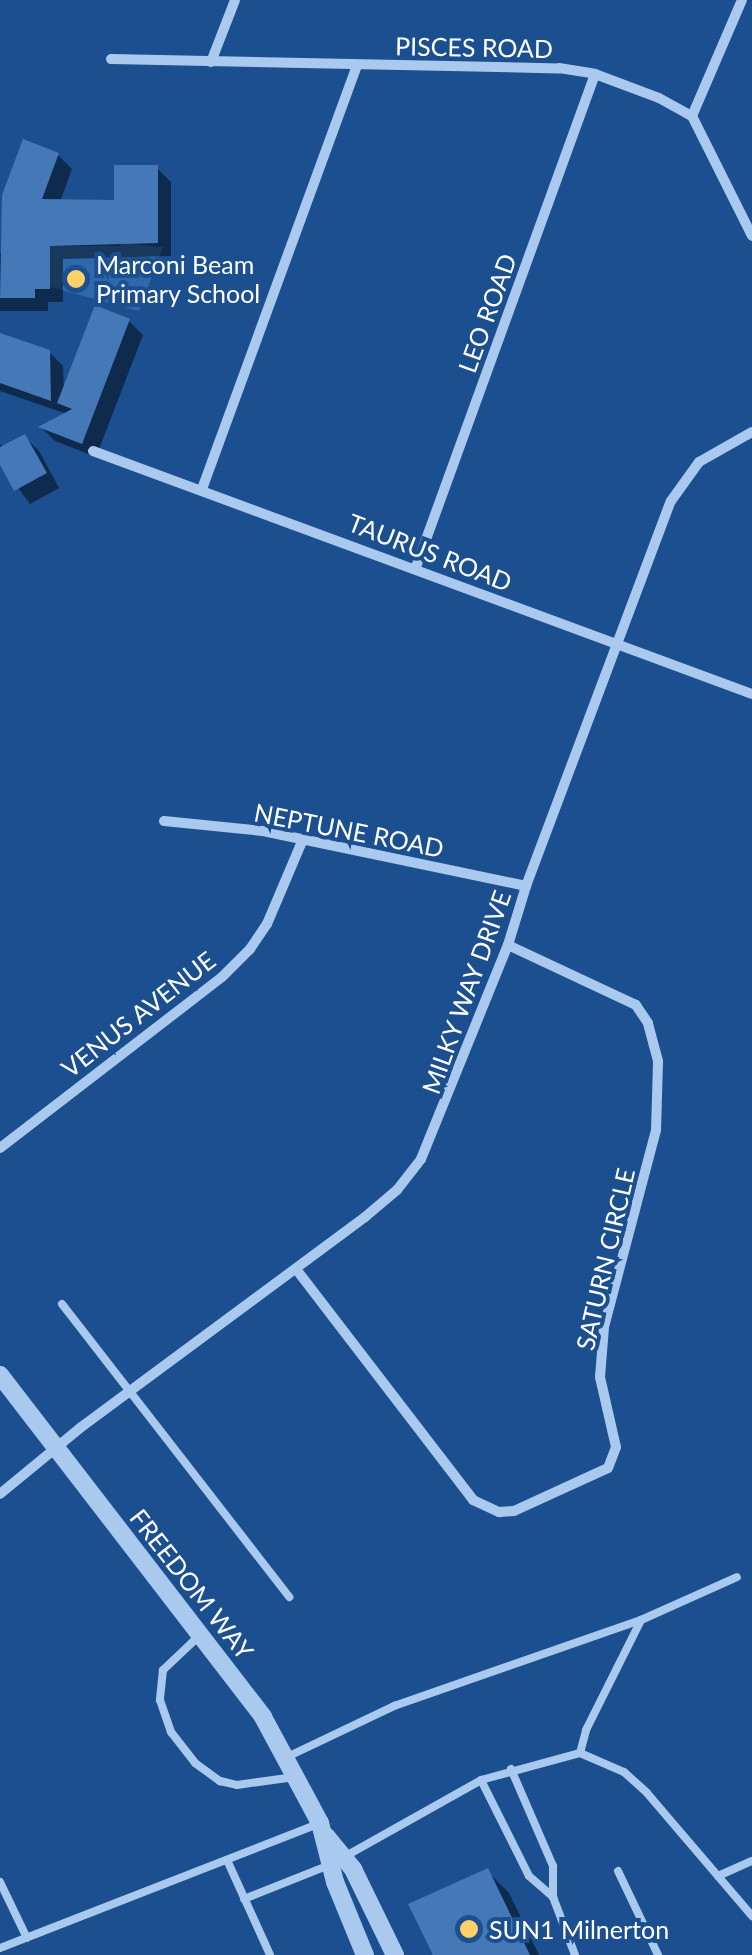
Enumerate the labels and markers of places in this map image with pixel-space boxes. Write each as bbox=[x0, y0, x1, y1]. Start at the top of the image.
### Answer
place label: Marconi Beam Primary School bbox=[96, 250, 261, 309]
marker: Marconi Beam Primary School bbox=[65, 268, 87, 290]
place label: SUN1 Milnerton bbox=[489, 1914, 669, 1944]
marker: SUN1 Milnerton bbox=[458, 1918, 480, 1940]

